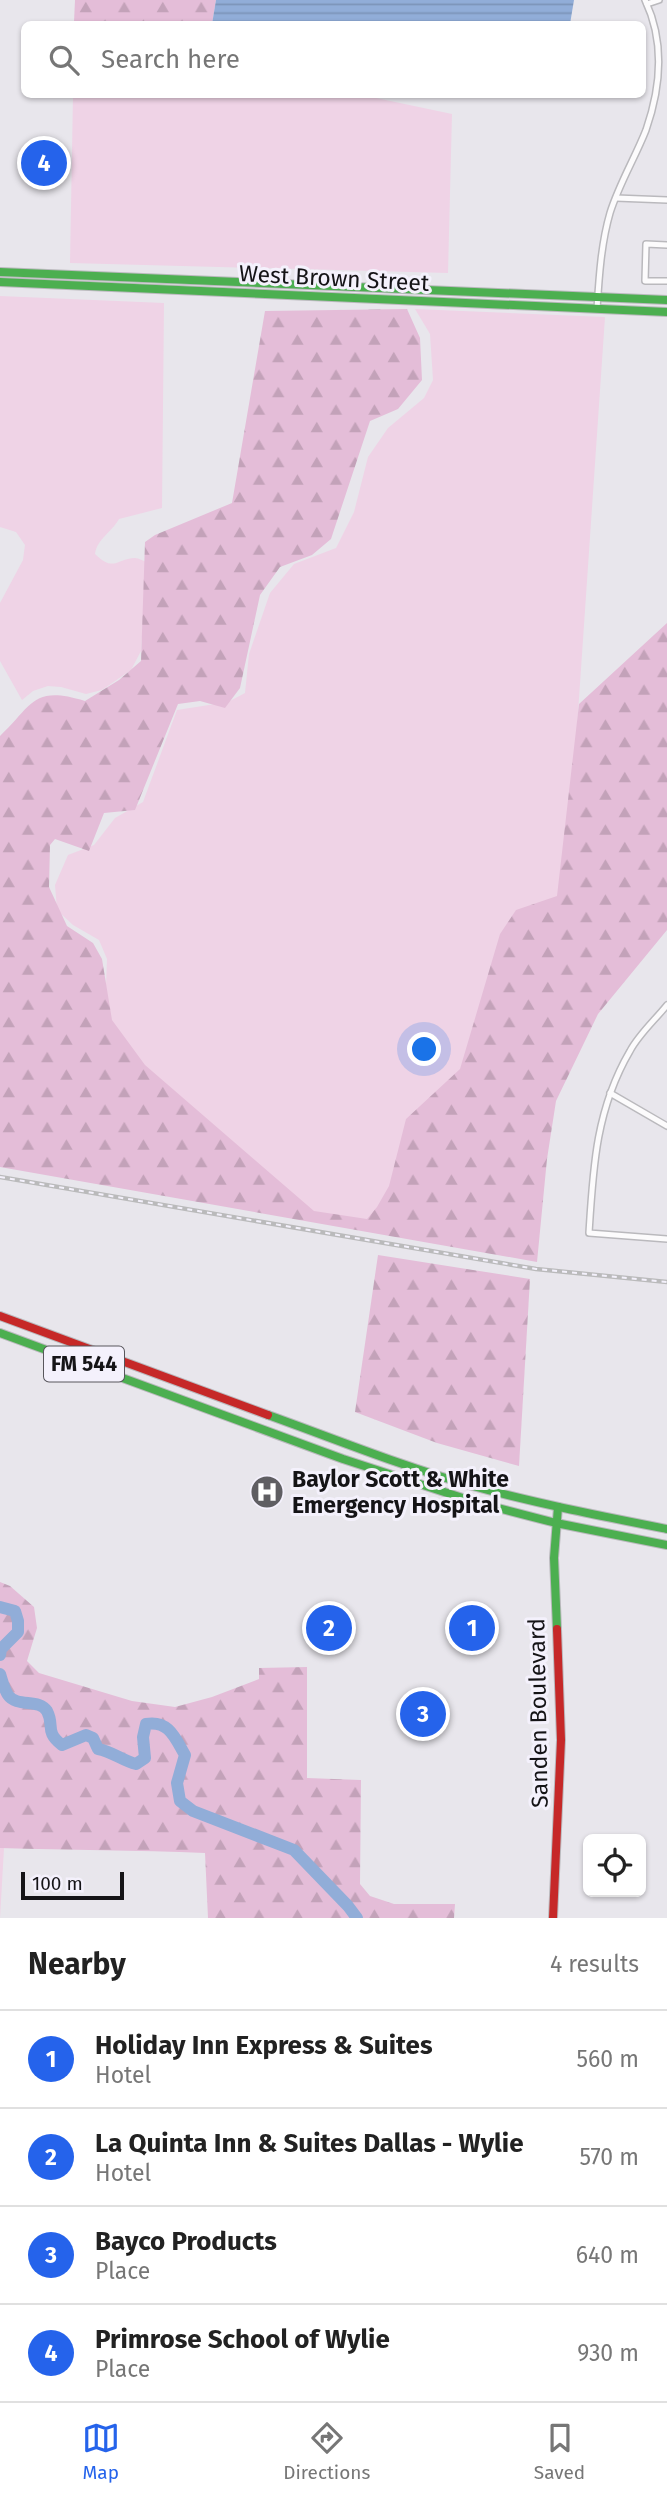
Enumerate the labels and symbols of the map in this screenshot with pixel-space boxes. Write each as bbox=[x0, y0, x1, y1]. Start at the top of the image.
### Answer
pin: 4 bbox=[21, 137, 67, 189]
street label: West Brown Street bbox=[238, 259, 431, 297]
your location bbox=[407, 1032, 441, 1066]
road number: FM 544 bbox=[44, 1346, 124, 1382]
place label: Baylor Scott & White Emergency Hospital bbox=[292, 1465, 509, 1519]
hospital icon: Baylor Scott & White Emergency Hospital bbox=[248, 1473, 286, 1511]
pin: 2 bbox=[306, 1602, 352, 1654]
pin: 1 bbox=[449, 1602, 495, 1654]
street label: Sanden Boulevard bbox=[522, 1618, 554, 1808]
pin: 3 bbox=[400, 1688, 446, 1740]
scale bar bbox=[21, 1869, 124, 1901]

